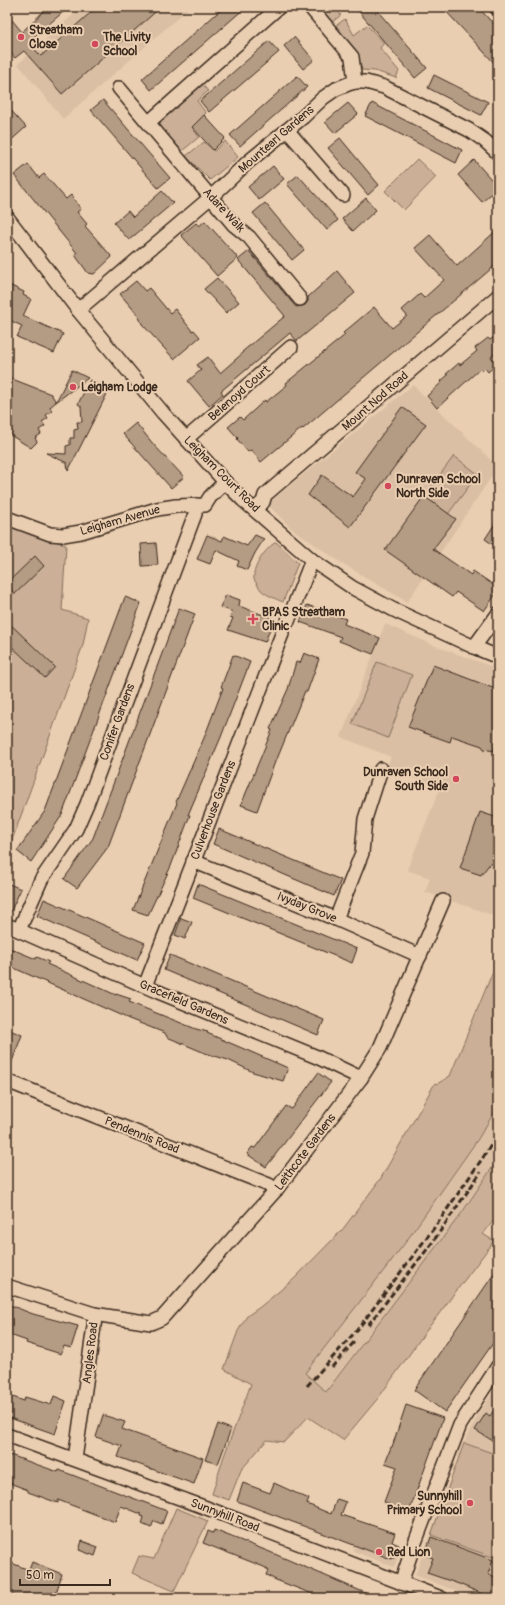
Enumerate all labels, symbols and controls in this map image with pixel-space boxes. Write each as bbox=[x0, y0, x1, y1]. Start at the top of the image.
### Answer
place label: Streatham Close bbox=[29, 23, 83, 52]
place label: The Livity School bbox=[102, 30, 151, 59]
marker: Streatham Close bbox=[16, 32, 26, 42]
marker: The Livity School bbox=[90, 39, 100, 49]
street label: Mountearl Gardens bbox=[236, 102, 318, 176]
street label: Adare Walk bbox=[199, 185, 248, 236]
street label: Belenoyd Court bbox=[205, 362, 274, 424]
street label: Mount Nod Road bbox=[339, 368, 412, 434]
place label: Leigham Lodge bbox=[81, 380, 159, 395]
marker: Leigham Lodge bbox=[68, 382, 78, 392]
street label: Leigham Court Road bbox=[180, 433, 263, 516]
place label: Dunraven School North Side bbox=[396, 472, 481, 501]
marker: Dunraven School North Side bbox=[383, 481, 393, 491]
street label: Leigham Avenue bbox=[78, 502, 162, 539]
place label: BPAS Streatham Clinic bbox=[262, 605, 346, 634]
marker: BPAS Streatham Clinic bbox=[247, 613, 259, 625]
street label: Conifer Gardens bbox=[97, 681, 139, 763]
street label: Culverhouse Gardens bbox=[188, 758, 240, 862]
place label: Dunraven School South Side bbox=[363, 765, 449, 794]
marker: Dunraven School South Side bbox=[451, 774, 461, 784]
street label: Ivyday Grove bbox=[275, 889, 339, 926]
street label: Gracefield Gardens bbox=[137, 977, 231, 1028]
street label: Leithcote Gardens bbox=[272, 1110, 340, 1194]
street label: Pendennis Road bbox=[102, 1114, 181, 1157]
street label: Angles Road bbox=[79, 1321, 102, 1385]
place label: Sunnyhill Primary School bbox=[387, 1489, 462, 1518]
street label: Sunnyhill Road bbox=[188, 1495, 261, 1536]
marker: Sunnyhill Primary School bbox=[465, 1498, 475, 1508]
place label: Red Lion bbox=[387, 1545, 431, 1560]
marker: Red Lion bbox=[374, 1547, 384, 1557]
scale bar bbox=[20, 1561, 110, 1587]
text: 50 m bbox=[26, 1568, 54, 1583]

